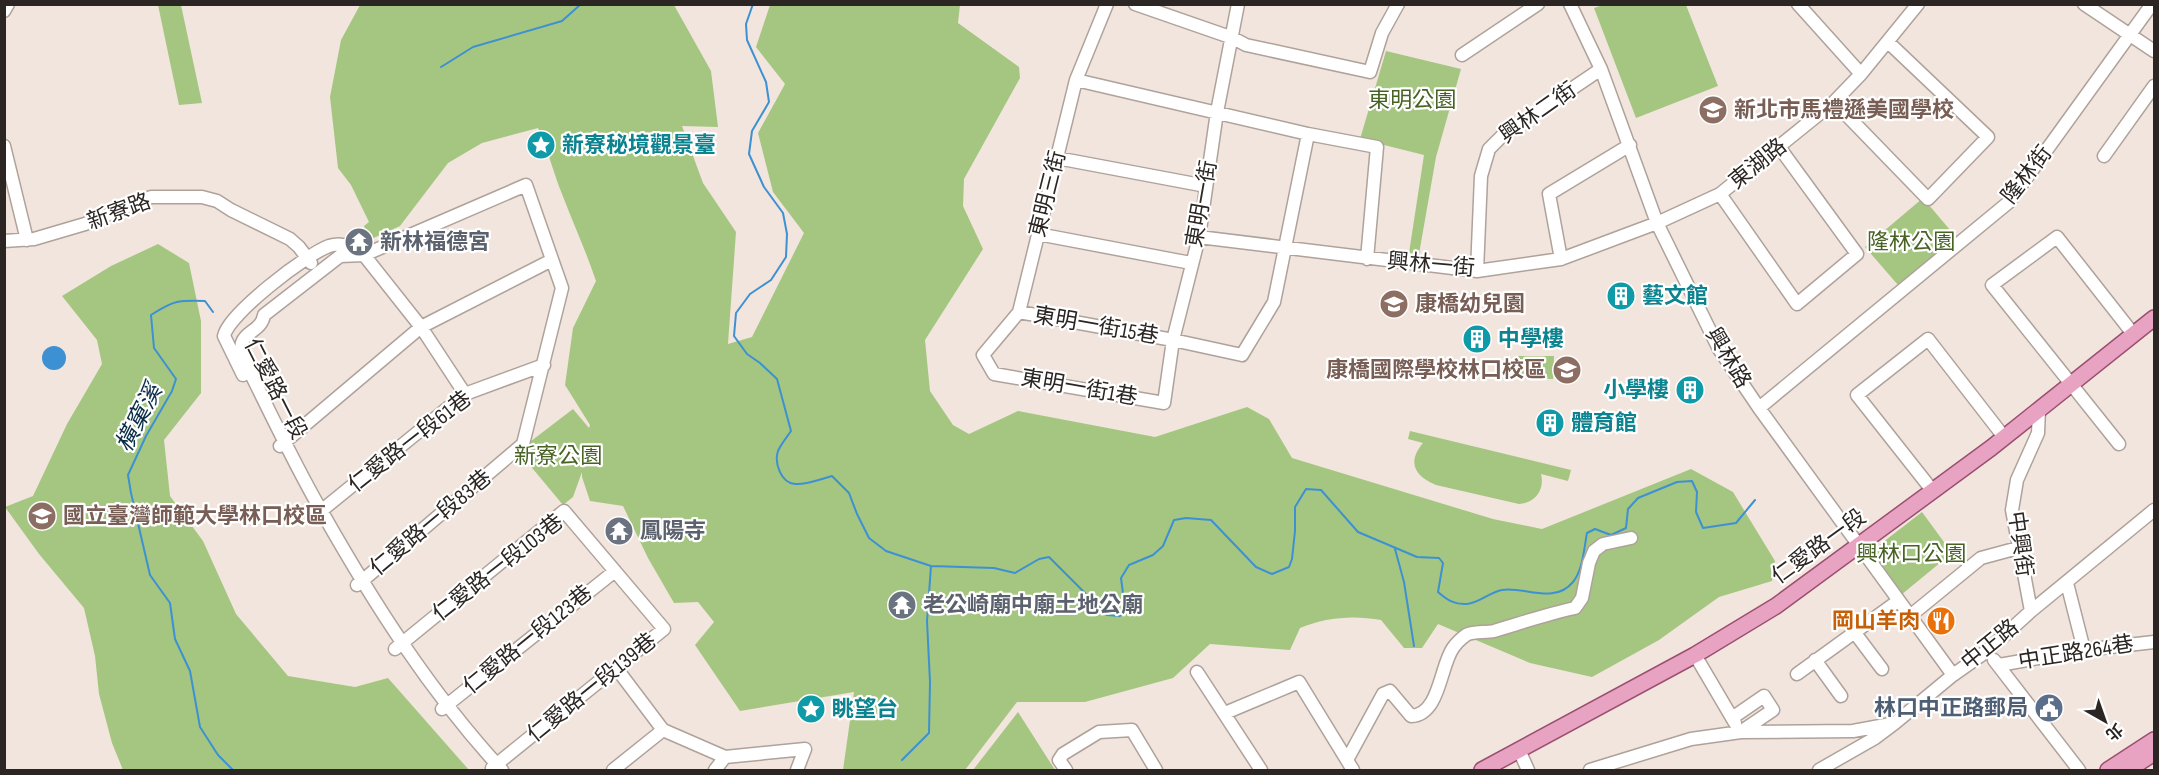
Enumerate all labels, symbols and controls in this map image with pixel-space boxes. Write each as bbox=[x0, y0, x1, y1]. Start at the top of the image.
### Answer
street label: 興林二街 bbox=[1494, 77, 1582, 149]
park label: 東明公園 bbox=[1368, 87, 1456, 114]
school or university icon: 新北市馬禮遜美國學校 bbox=[1697, 94, 1729, 126]
place label: 新北市馬禮遜美國學校 bbox=[1734, 97, 1954, 124]
place icon: 新寮秘境觀景臺 bbox=[525, 129, 557, 161]
place label: 新寮秘境觀景臺 bbox=[562, 132, 716, 159]
street label: 東湖路 bbox=[1724, 133, 1792, 195]
street label: 隆林街 bbox=[1996, 141, 2058, 209]
street label: 東明三街 bbox=[1024, 148, 1072, 240]
street label: 東明一街 bbox=[1181, 158, 1223, 250]
street label: 新寮路 bbox=[83, 188, 155, 236]
temple icon: 新林福德宮 bbox=[343, 226, 375, 258]
place label: 新林福德宮 bbox=[380, 229, 490, 256]
park label: 隆林公園 bbox=[1867, 229, 1955, 256]
street label: 興林一街 bbox=[1386, 248, 1476, 282]
building icon: 藝文館 bbox=[1605, 280, 1637, 312]
place label: 藝文館 bbox=[1642, 283, 1708, 310]
school or university icon: 康橋幼兒園 bbox=[1378, 288, 1410, 320]
place label: 康橋幼兒園 bbox=[1415, 291, 1525, 318]
street label: 東明一街15巷 bbox=[1031, 302, 1161, 350]
building icon: 中學樓 bbox=[1461, 323, 1493, 355]
street label: 興林路 bbox=[1699, 323, 1757, 393]
place label: 中學樓 bbox=[1498, 326, 1564, 353]
street label: 仁愛路一段 bbox=[238, 334, 312, 444]
school or university icon: 康橋國際學校林口校區 bbox=[1551, 354, 1583, 386]
place label: 康橋國際學校林口校區 bbox=[1326, 357, 1546, 384]
street label: 東明一街1巷 bbox=[1019, 364, 1139, 412]
building icon: 小學樓 bbox=[1674, 374, 1706, 406]
water label: 橫窠溪 bbox=[110, 377, 170, 457]
place label: 小學樓 bbox=[1603, 377, 1669, 404]
street label: 仁愛路一段61巷 bbox=[343, 385, 477, 499]
building icon: 體育館 bbox=[1534, 407, 1566, 439]
place label: 體育館 bbox=[1571, 410, 1637, 437]
park label: 新寮公園 bbox=[514, 443, 602, 470]
street label: 仁愛路一段83巷 bbox=[365, 464, 497, 582]
school or university icon: 國立臺灣師範大學林口校區 bbox=[26, 500, 58, 532]
place label: 國立臺灣師範大學林口校區 bbox=[63, 503, 327, 530]
street label: 仁愛路一段 bbox=[1767, 504, 1871, 590]
street label: 仁愛路一段103巷 bbox=[427, 508, 569, 628]
street label: 中興街 bbox=[2002, 509, 2038, 579]
temple icon: 鳳陽寺 bbox=[603, 515, 635, 547]
place label: 鳳陽寺 bbox=[640, 518, 706, 545]
park label: 興林口公園 bbox=[1856, 541, 1966, 568]
street label: 仁愛路一段123巷 bbox=[458, 580, 598, 700]
temple icon: 老公崎廟中廟土地公廟 bbox=[886, 589, 918, 621]
place label: 老公崎廟中廟土地公廟 bbox=[923, 592, 1143, 619]
restaurant icon: 岡山羊肉 bbox=[1925, 605, 1957, 637]
place label: 岡山羊肉 bbox=[1832, 608, 1920, 635]
street label: 中正路 bbox=[1956, 614, 2024, 676]
street label: 仁愛路一段139巷 bbox=[522, 628, 662, 748]
street label: 中正路264巷 bbox=[2016, 631, 2136, 675]
north arrow bbox=[2075, 691, 2135, 751]
public building icon: 林口中正路郵局 bbox=[2033, 692, 2065, 724]
place icon: 眺望台 bbox=[795, 693, 827, 725]
place label: 林口中正路郵局 bbox=[1874, 695, 2028, 722]
place label: 眺望台 bbox=[832, 696, 898, 723]
text: 北 bbox=[2101, 719, 2126, 744]

